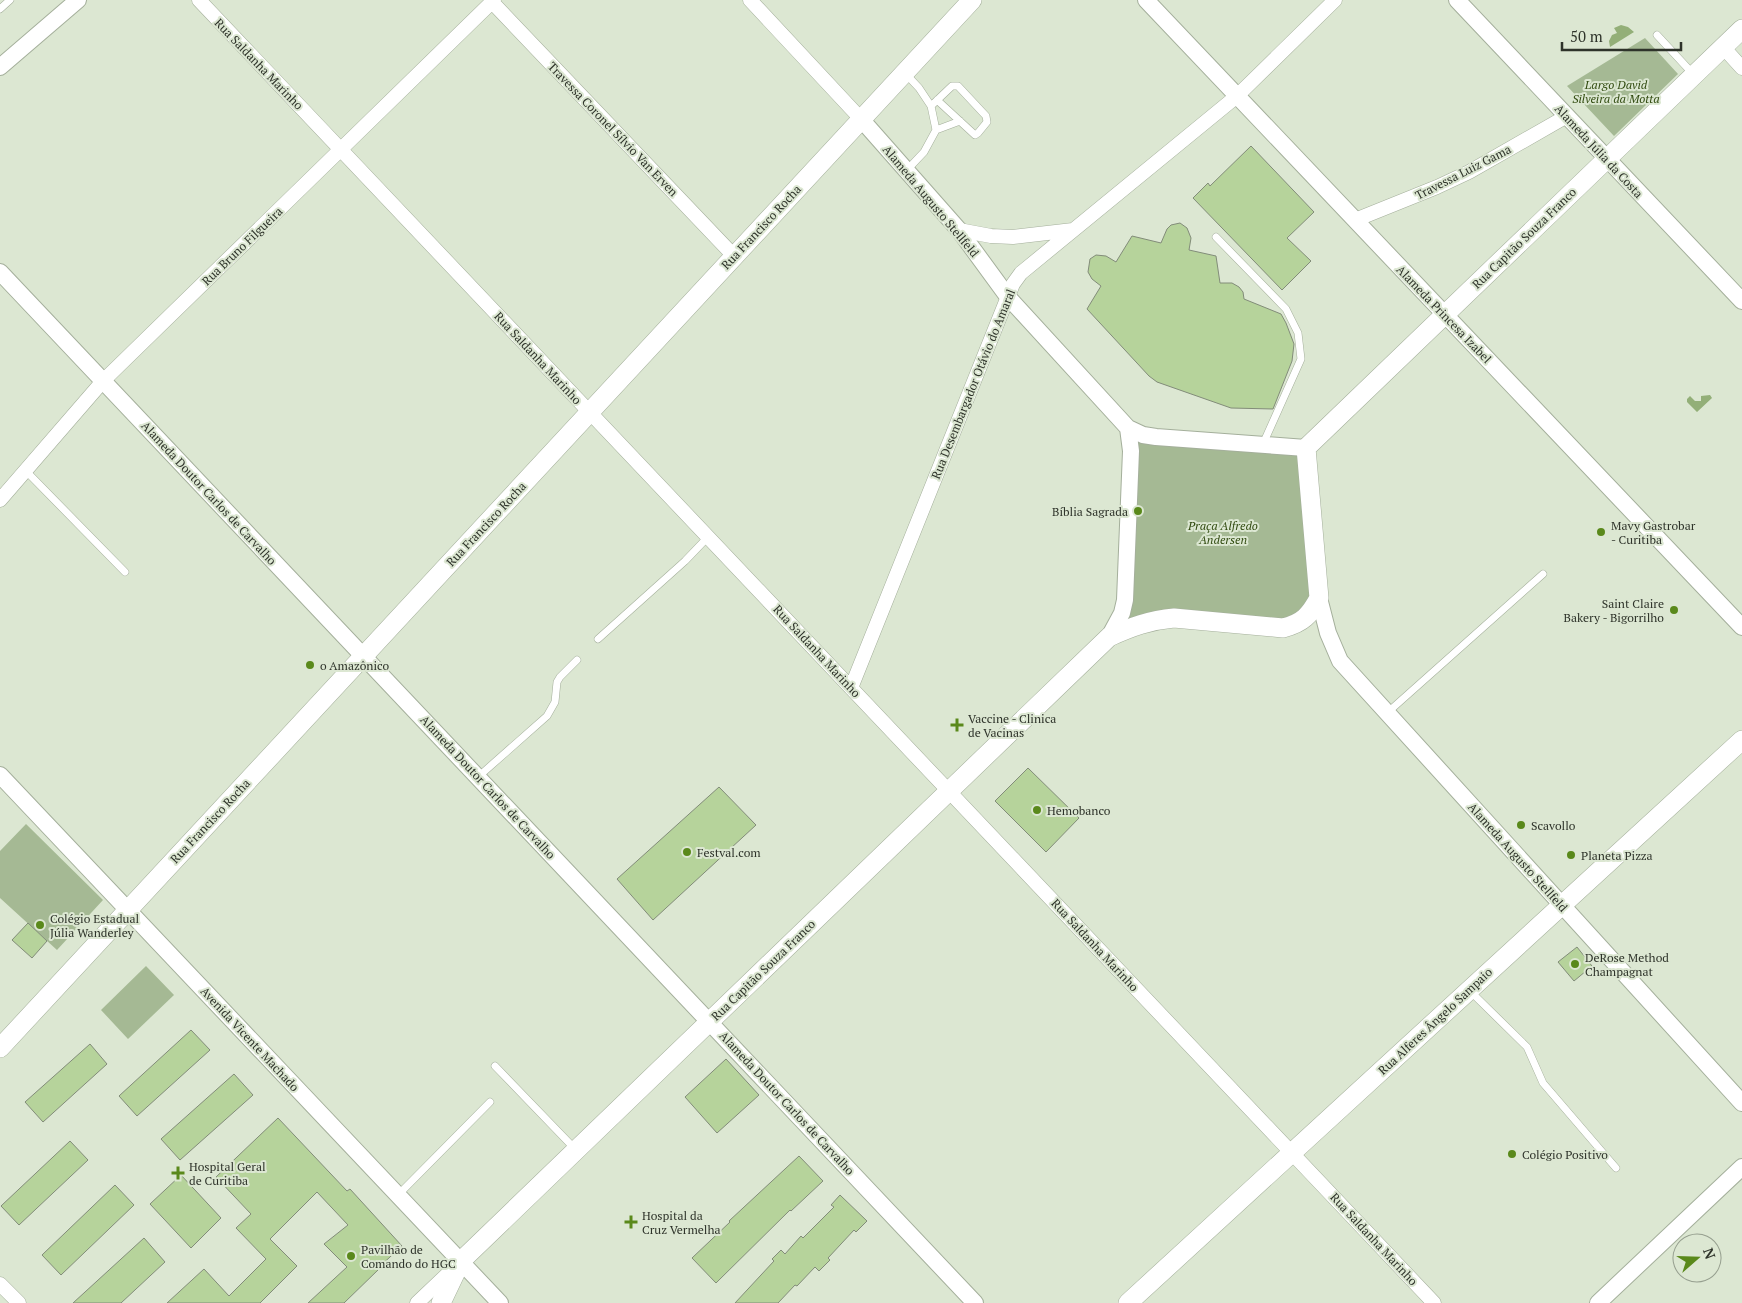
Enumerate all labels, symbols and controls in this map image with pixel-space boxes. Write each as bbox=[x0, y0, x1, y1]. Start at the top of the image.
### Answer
street label: Rua Saldanha Marinho bbox=[212, 15, 307, 113]
scale bar bbox=[1562, 20, 1681, 52]
text: 50 m bbox=[1570, 26, 1603, 46]
street label: Travessa Coronel Sílvio Van Erven bbox=[545, 59, 681, 199]
park label: Largo David Silveira da Motta bbox=[1572, 77, 1660, 106]
street label: Alameda Júlia da Costa bbox=[1552, 101, 1646, 201]
street label: Travessa Luiz Gama bbox=[1413, 141, 1513, 203]
street label: Alameda Augusto Stellfeld bbox=[880, 142, 982, 260]
street label: Rua Francisco Rocha bbox=[718, 182, 804, 272]
street label: Rua Capitão Souza Franco bbox=[1469, 184, 1579, 292]
street label: Rua Bruno Filgueira bbox=[199, 204, 285, 288]
street label: Alameda Princesa Izabel bbox=[1393, 262, 1495, 366]
street label: Rua Desembargador Otávio do Amaral bbox=[928, 286, 1018, 481]
street label: Rua Saldanha Marinho bbox=[491, 309, 585, 408]
street label: Alameda Doutor Carlos de Carvalho bbox=[138, 418, 280, 568]
street label: Rua Francisco Rocha bbox=[443, 479, 529, 569]
place label: Bíblia Sagrada bbox=[1052, 504, 1128, 519]
marker: Bíblia Sagrada bbox=[1132, 505, 1144, 517]
park label: Praça Alfredo Andersen bbox=[1187, 518, 1258, 547]
place label: Mavy Gastrobar - Curitiba bbox=[1611, 518, 1696, 547]
marker: Mavy Gastrobar - Curitiba bbox=[1595, 526, 1607, 538]
place label: Saint Claire Bakery - Bigorrilho bbox=[1564, 596, 1664, 625]
street label: Rua Saldanha Marinho bbox=[770, 602, 864, 701]
marker: Saint Claire Bakery - Bigorrilho bbox=[1668, 604, 1680, 616]
place label: o Amazônico bbox=[320, 658, 389, 673]
marker: o Amazônico bbox=[304, 659, 316, 671]
place label: Vaccine - Clinica de Vacinas bbox=[968, 711, 1056, 740]
street label: Alameda Doutor Carlos de Carvalho bbox=[417, 712, 559, 862]
marker: Vaccine - Clinica de Vacinas bbox=[950, 718, 964, 732]
street label: Rua Francisco Rocha bbox=[167, 776, 253, 866]
street label: Alameda Augusto Stellfeld bbox=[1465, 799, 1571, 915]
place label: Hemobanco bbox=[1047, 803, 1111, 818]
marker: Hemobanco bbox=[1031, 804, 1043, 816]
place label: Scavollo bbox=[1531, 818, 1576, 833]
marker: Scavollo bbox=[1515, 819, 1527, 831]
place label: Festval.com bbox=[697, 845, 761, 860]
marker: Festval.com bbox=[681, 846, 693, 858]
place label: Planeta Pizza bbox=[1581, 848, 1653, 863]
marker: Planeta Pizza bbox=[1565, 849, 1577, 861]
street label: Rua Saldanha Marinho bbox=[1048, 896, 1142, 995]
place label: Colégio Estadual Júlia Wanderley bbox=[50, 911, 140, 940]
street label: Rua Capitão Souza Franco bbox=[708, 916, 818, 1024]
marker: Colégio Estadual Júlia Wanderley bbox=[34, 919, 46, 931]
place label: DeRose Method Champagnat bbox=[1585, 950, 1669, 979]
marker: DeRose Method Champagnat bbox=[1569, 958, 1581, 970]
street label: Rua Alferes Ângelo Sampaio bbox=[1375, 964, 1495, 1078]
street label: Avenida Vicente Machado bbox=[198, 984, 303, 1095]
street label: Alameda Doutor Carlos de Carvalho bbox=[716, 1028, 858, 1178]
place label: Colégio Positivo bbox=[1522, 1147, 1608, 1162]
marker: Colégio Positivo bbox=[1506, 1148, 1518, 1160]
place label: Hospital Geral de Curitiba bbox=[189, 1159, 266, 1188]
marker: Hospital Geral de Curitiba bbox=[171, 1166, 185, 1180]
street label: Rua Saldanha Marinho bbox=[1327, 1190, 1421, 1289]
place label: Hospital da Cruz Vermelha bbox=[642, 1208, 721, 1237]
marker: Hospital da Cruz Vermelha bbox=[624, 1215, 638, 1229]
north arrow bbox=[1672, 1233, 1722, 1283]
place label: Pavilhão de Comando do HGC bbox=[361, 1242, 456, 1271]
text: N bbox=[1699, 1245, 1721, 1262]
marker: Pavilhão de Comando do HGC bbox=[345, 1250, 357, 1262]

